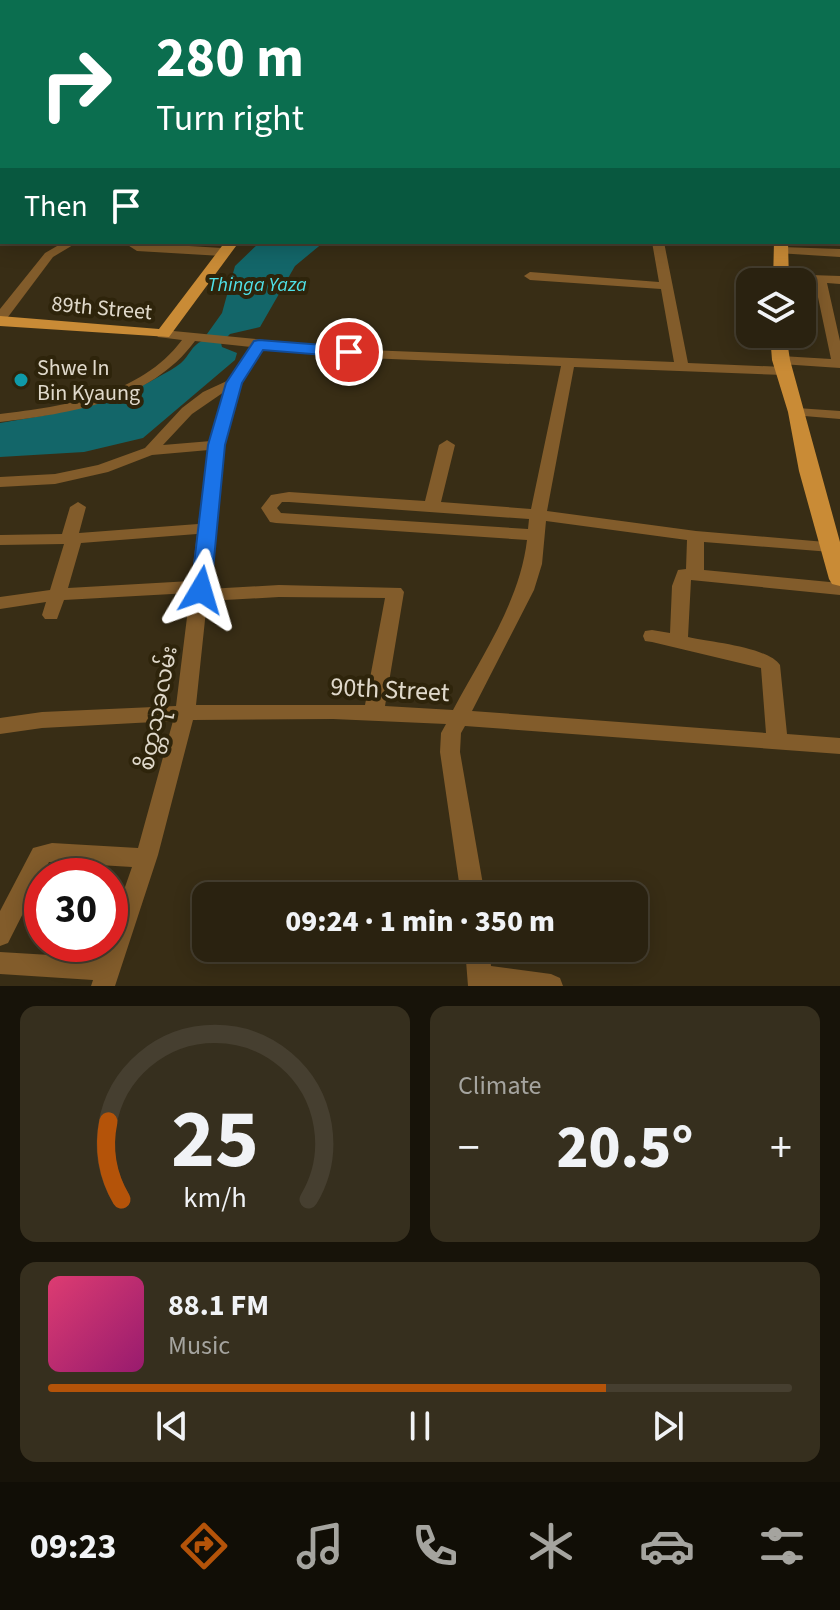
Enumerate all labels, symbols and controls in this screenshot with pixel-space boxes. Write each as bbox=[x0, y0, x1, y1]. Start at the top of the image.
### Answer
text: 280 m bbox=[156, 19, 304, 98]
icon: right bbox=[24, 32, 128, 136]
text: Turn right bbox=[156, 93, 304, 144]
icon: arrive bbox=[104, 184, 148, 228]
text: Then bbox=[24, 185, 88, 228]
map controls bbox=[736, 268, 816, 348]
button: layers bbox=[736, 268, 816, 348]
water label: Thinga Yaza bbox=[207, 271, 307, 299]
street label: 89th Street bbox=[50, 288, 154, 328]
pin bbox=[315, 318, 383, 386]
icon: arrive bbox=[327, 330, 371, 374]
place label: Shwe In Bin Kyaung bbox=[37, 352, 140, 409]
marker: Shwe In Bin Kyaung bbox=[12, 371, 30, 389]
position arrow bbox=[159, 548, 243, 632]
street label: စိတ္တသုခလမ်း bbox=[130, 643, 187, 774]
street label: 90th Street bbox=[330, 668, 451, 711]
speed limit sign: 30 bbox=[24, 858, 128, 962]
text: 09:24 · 1 min · 350 m bbox=[285, 900, 555, 943]
text: Climate bbox=[458, 1067, 542, 1104]
text: 25 bbox=[171, 1081, 259, 1199]
text: 20.5° bbox=[557, 1106, 693, 1191]
text: − bbox=[458, 1117, 480, 1180]
text: + bbox=[770, 1117, 792, 1180]
text: km/h bbox=[183, 1178, 247, 1218]
text: 88.1 FM bbox=[168, 1284, 269, 1327]
text: Music bbox=[168, 1327, 230, 1364]
icon: previous bbox=[150, 1404, 194, 1448]
icon: pause bbox=[398, 1404, 442, 1448]
icon: next bbox=[646, 1404, 690, 1448]
icon: directions bbox=[176, 1518, 232, 1574]
icon: music bbox=[292, 1518, 348, 1574]
icon: phone bbox=[407, 1518, 463, 1574]
icon: climate bbox=[523, 1518, 579, 1574]
icon: car bbox=[639, 1518, 695, 1574]
icon: filters bbox=[754, 1518, 810, 1574]
text: 09:23 bbox=[30, 1521, 117, 1572]

